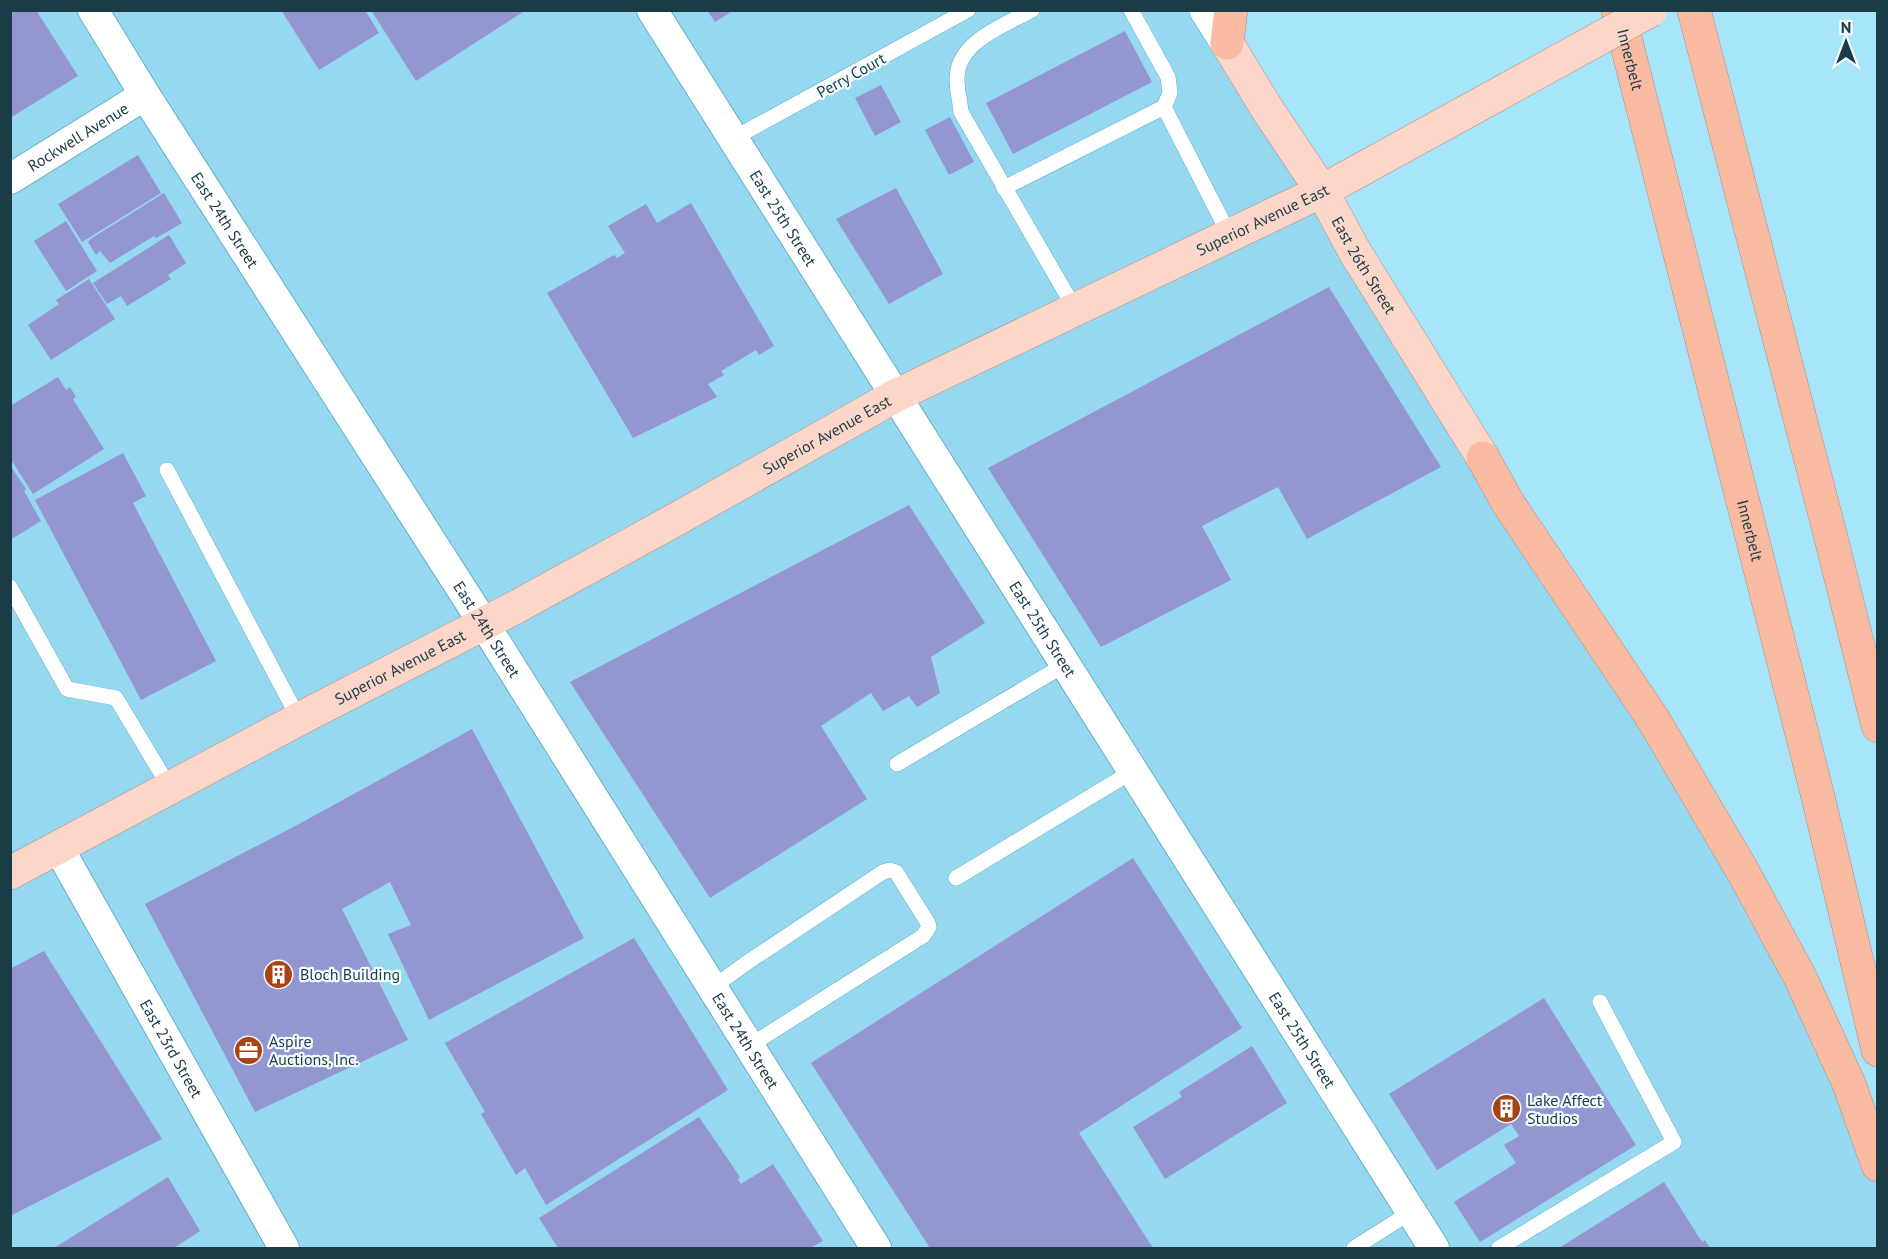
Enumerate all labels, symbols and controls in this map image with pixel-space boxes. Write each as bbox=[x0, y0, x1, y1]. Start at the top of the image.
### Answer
north arrow bbox=[1816, 12, 1876, 72]
text: N bbox=[1841, 17, 1851, 37]
street label: Innerbelt bbox=[1613, 27, 1648, 93]
street label: Perry Court bbox=[813, 48, 889, 102]
street label: Rockwell Avenue bbox=[24, 98, 132, 176]
street label: East 25th Street bbox=[746, 166, 821, 270]
street label: East 24th Street bbox=[187, 168, 263, 272]
street label: Superior Avenue East bbox=[1193, 179, 1333, 260]
street label: East 26th Street bbox=[1328, 213, 1401, 318]
street label: Superior Avenue East bbox=[759, 390, 895, 479]
street label: Innerbelt bbox=[1733, 498, 1768, 564]
street label: East 24th Street bbox=[449, 577, 525, 681]
street label: East 25th Street bbox=[1005, 577, 1081, 681]
street label: Superior Avenue East bbox=[331, 625, 469, 709]
building icon: Bloch Building bbox=[263, 958, 295, 990]
place label: Bloch Building bbox=[300, 964, 400, 984]
street label: East 25th Street bbox=[1265, 988, 1341, 1092]
street label: East 24th Street bbox=[708, 989, 784, 1093]
street label: East 23rd Street bbox=[136, 996, 207, 1101]
place label: Aspire Auctions, Inc. bbox=[269, 1031, 359, 1069]
office icon: Aspire Auctions, Inc. bbox=[232, 1034, 264, 1066]
place label: Lake Affect Studios bbox=[1527, 1090, 1603, 1128]
building icon: Lake Affect Studios bbox=[1490, 1093, 1522, 1125]

